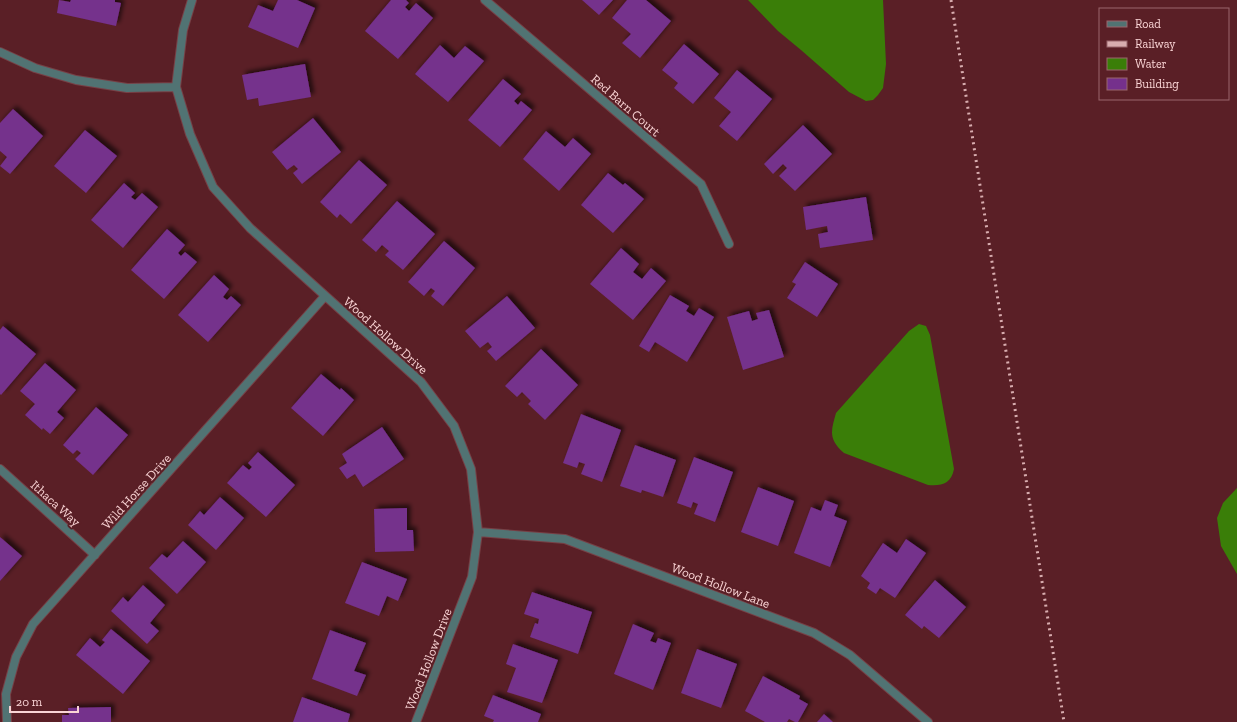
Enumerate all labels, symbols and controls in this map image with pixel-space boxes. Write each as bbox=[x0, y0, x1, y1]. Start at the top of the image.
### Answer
legend bbox=[1099, 8, 1229, 100]
text: Road bbox=[1135, 17, 1161, 31]
text: Railway bbox=[1135, 37, 1176, 51]
text: Water bbox=[1135, 57, 1167, 71]
street label: Red Barn Court bbox=[588, 71, 663, 140]
text: Building bbox=[1135, 77, 1179, 91]
street label: Wood Hollow Drive bbox=[341, 294, 431, 377]
street label: Wild Horse Drive bbox=[99, 451, 174, 532]
street label: Ithaca Way bbox=[28, 477, 84, 530]
street label: Wood Hollow Lane bbox=[670, 560, 772, 611]
street label: Wood Hollow Drive bbox=[402, 606, 455, 712]
scale bar bbox=[10, 688, 78, 714]
text: 20 m bbox=[16, 695, 43, 709]

